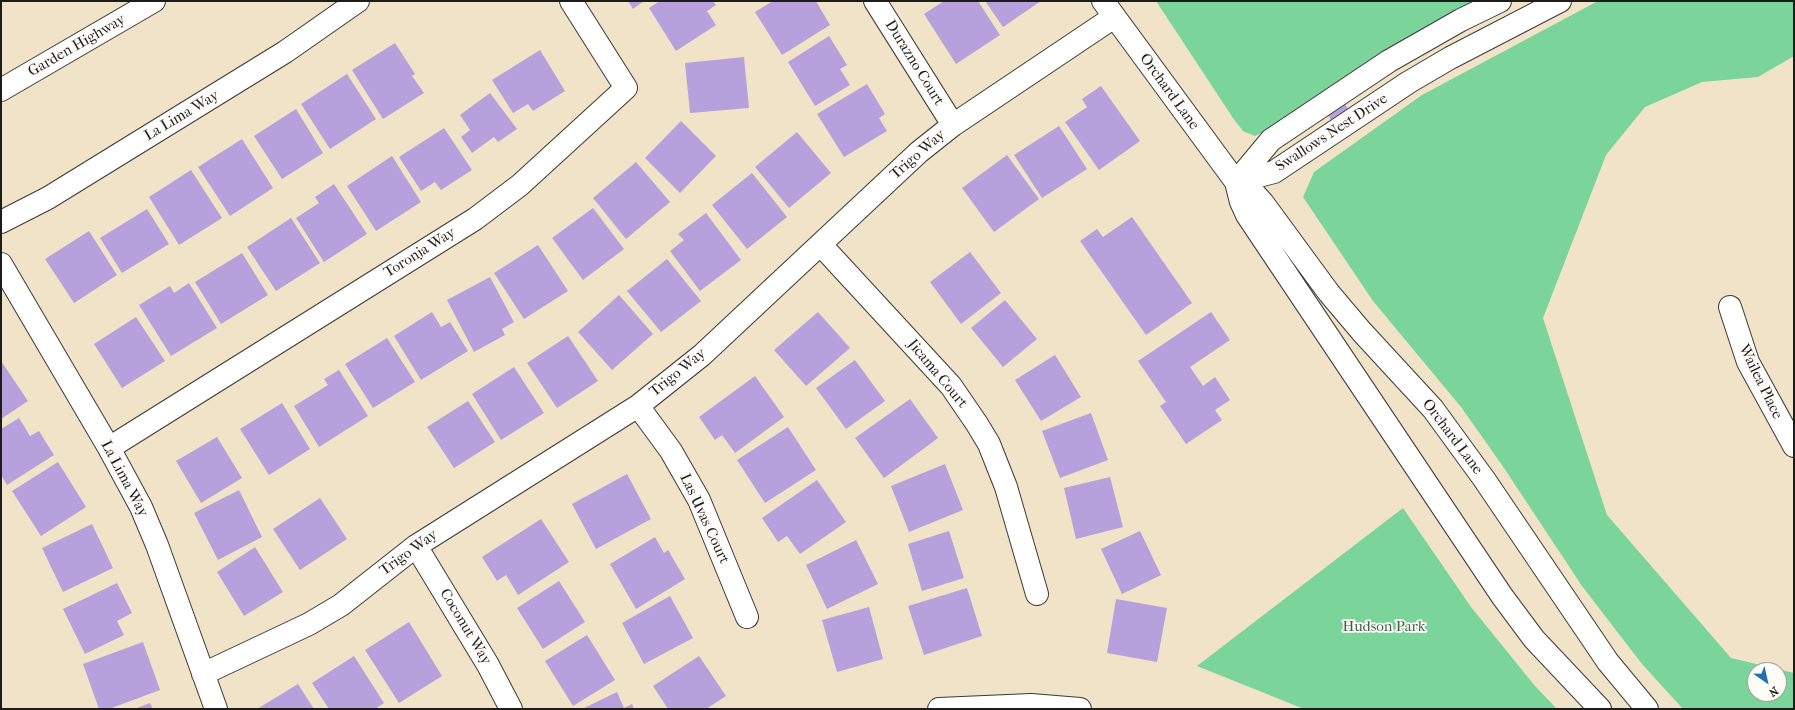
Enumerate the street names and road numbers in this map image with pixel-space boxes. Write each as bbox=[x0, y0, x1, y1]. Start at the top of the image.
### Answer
street label: Garden Highway bbox=[25, 11, 129, 81]
street label: Durazno Court bbox=[881, 17, 947, 109]
street label: Orchard Lane bbox=[1135, 50, 1203, 134]
street label: La Lima Way bbox=[141, 87, 223, 145]
street label: Swallows Nest Drive bbox=[1273, 90, 1391, 176]
street label: Trigo Way bbox=[887, 126, 949, 184]
street label: Toronja Way bbox=[381, 224, 459, 282]
street label: Jicama Court bbox=[903, 336, 971, 412]
street label: Wailea Place bbox=[1734, 342, 1786, 422]
street label: Trigo Way bbox=[646, 345, 710, 401]
street label: Orchard Lane bbox=[1418, 396, 1486, 478]
street label: La Lima Way bbox=[96, 438, 152, 520]
street label: Las Uvas Court bbox=[675, 471, 733, 567]
street label: Trigo Way bbox=[377, 526, 441, 580]
street label: Coconut Way bbox=[435, 586, 495, 668]

